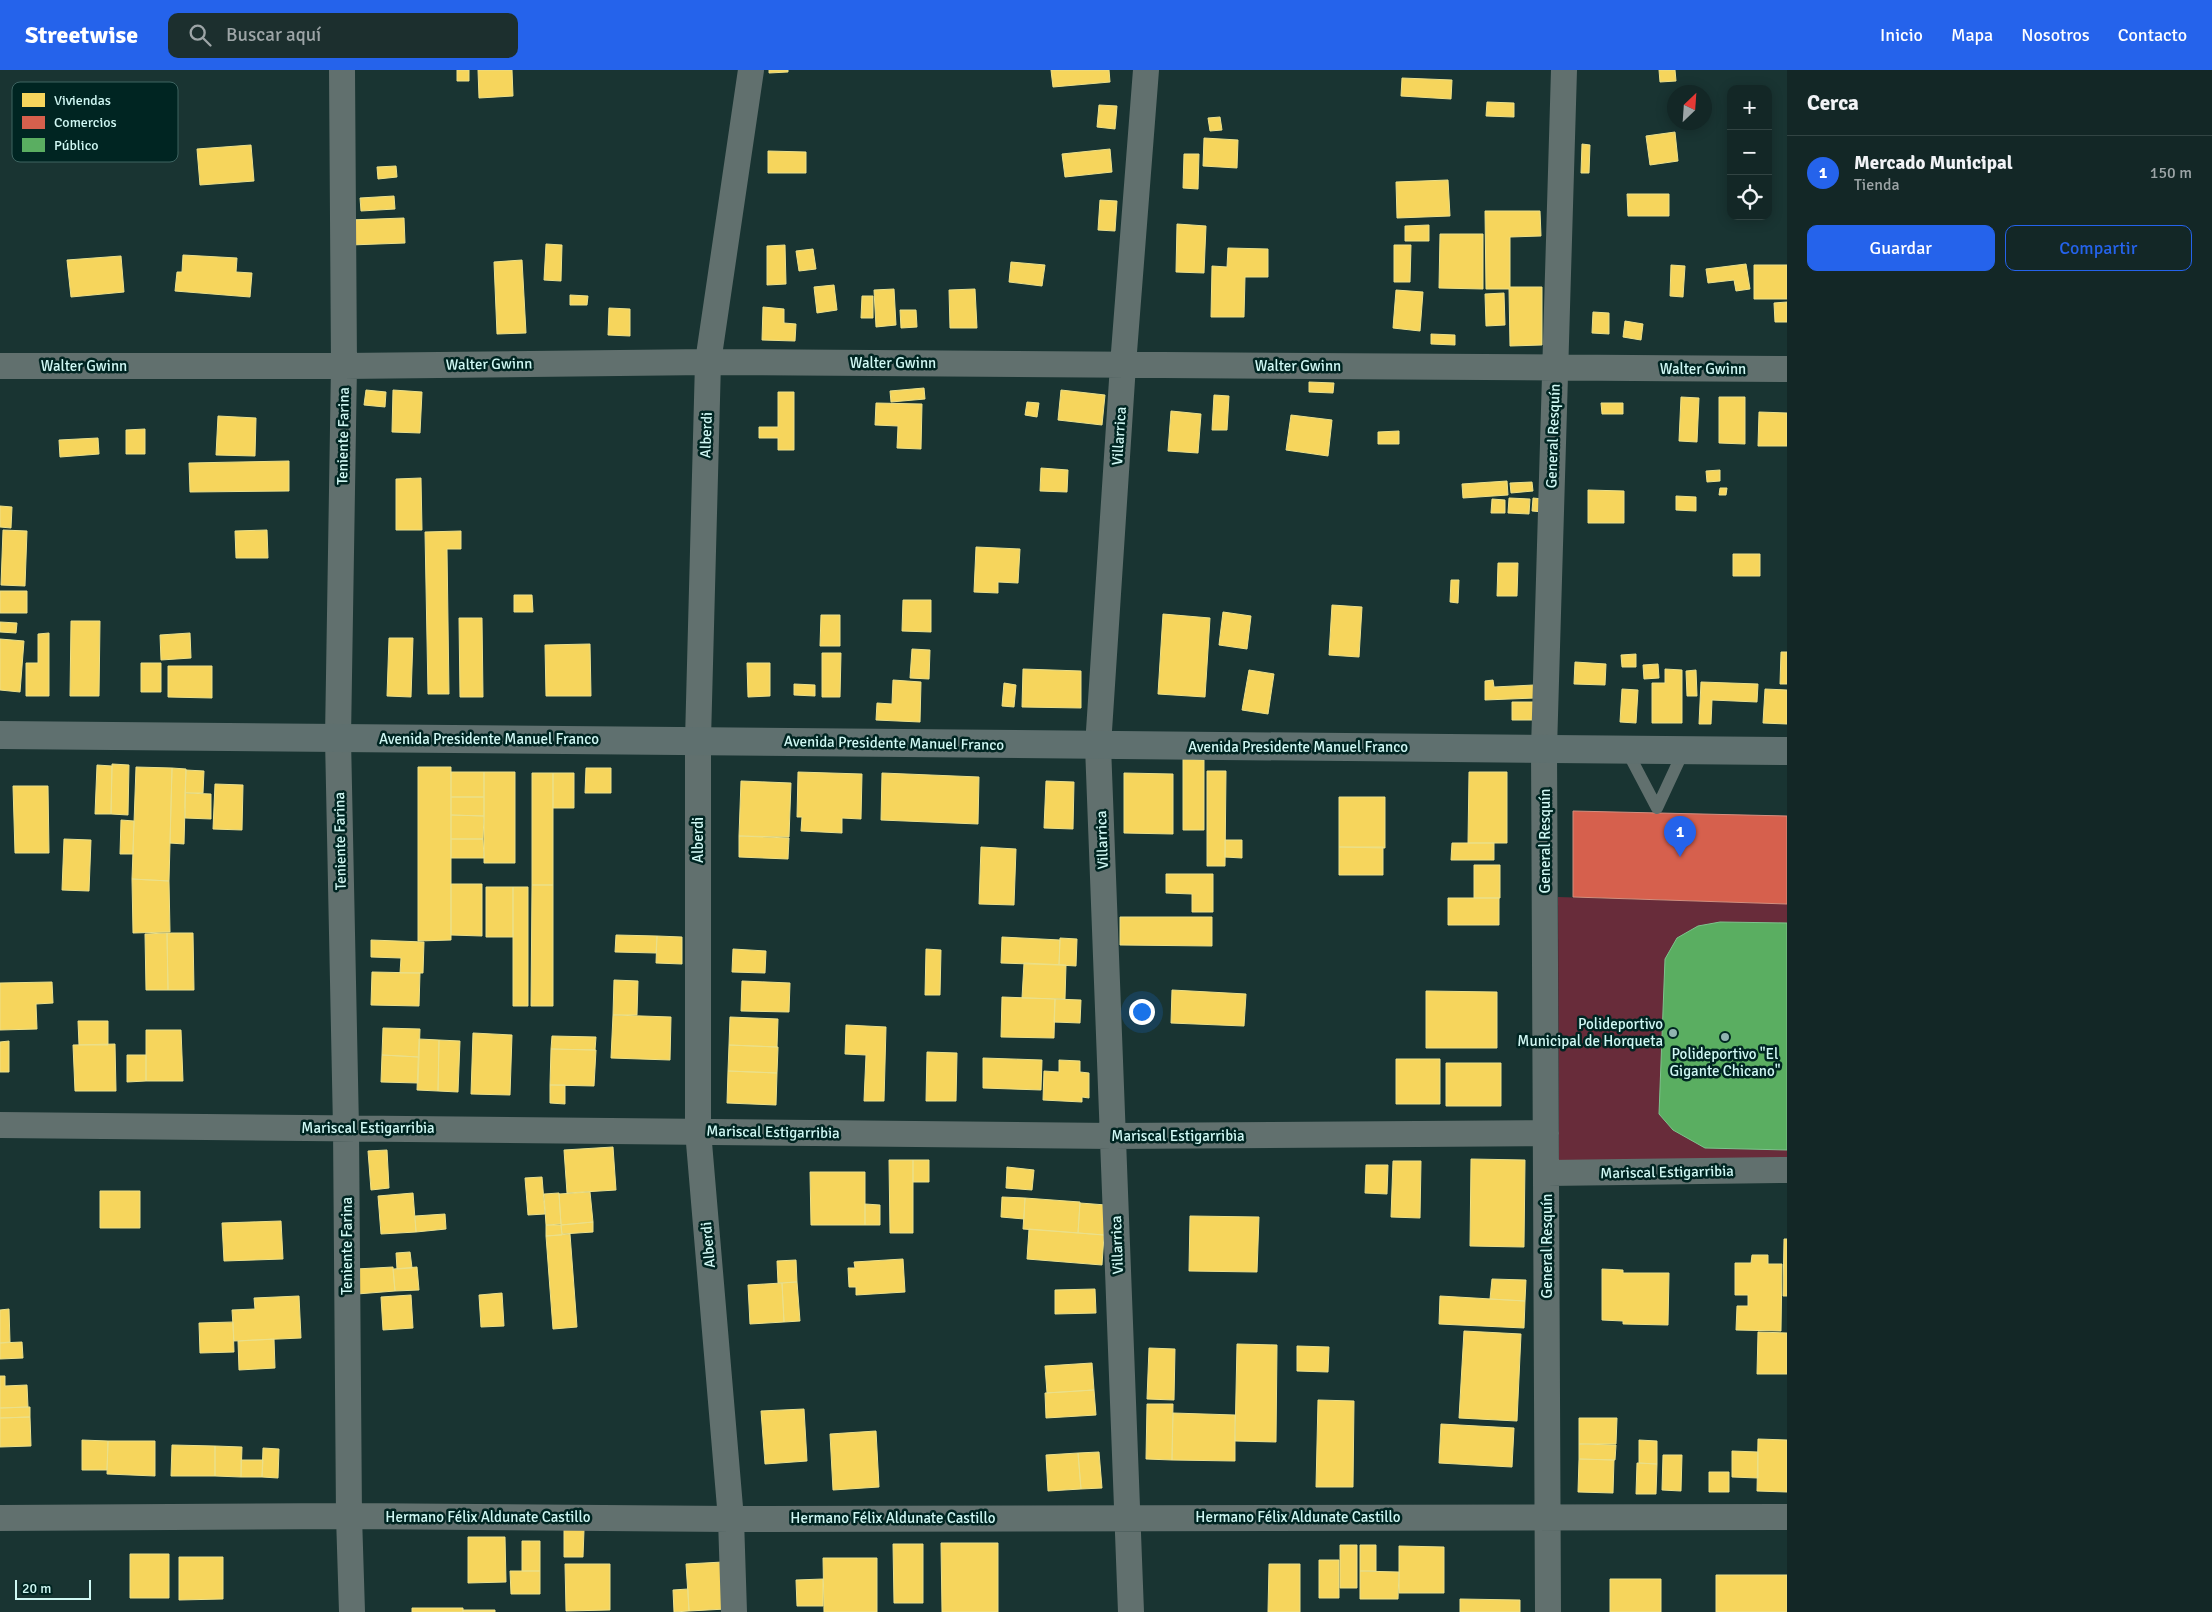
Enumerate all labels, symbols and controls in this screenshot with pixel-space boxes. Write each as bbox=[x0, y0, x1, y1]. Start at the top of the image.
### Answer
search box bbox=[168, 13, 518, 58]
text: Streetwise bbox=[25, 20, 138, 50]
icon: search bbox=[186, 21, 214, 49]
text: Buscar aquí bbox=[226, 23, 321, 47]
text: Inicio bbox=[1880, 24, 1923, 46]
text: Mapa bbox=[1951, 24, 1993, 46]
text: Nosotros bbox=[2021, 24, 2090, 46]
text: Contacto bbox=[2118, 24, 2187, 46]
legend bbox=[12, 82, 178, 162]
north arrow bbox=[1667, 85, 1712, 130]
map controls bbox=[1727, 85, 1772, 220]
button: + bbox=[1727, 85, 1772, 130]
text: Cerca bbox=[1807, 90, 1859, 116]
text: Viviendas bbox=[54, 92, 111, 109]
text: Comercios bbox=[54, 114, 117, 131]
button: − bbox=[1727, 130, 1772, 175]
text: Público bbox=[54, 137, 98, 154]
text: Mercado Municipal bbox=[1854, 151, 2013, 175]
text: 1 bbox=[1819, 163, 1827, 183]
text: 150 m bbox=[2150, 163, 2192, 183]
button: locate bbox=[1727, 175, 1772, 220]
text: Tienda bbox=[1854, 175, 1900, 195]
button: Guardar bbox=[1807, 225, 1995, 271]
button: Compartir bbox=[2005, 225, 2192, 271]
street label: Walter Gwinn bbox=[446, 354, 532, 374]
street label: Walter Gwinn bbox=[850, 354, 936, 372]
street label: Walter Gwinn bbox=[41, 357, 127, 375]
street label: Walter Gwinn bbox=[1255, 357, 1341, 375]
street label: Walter Gwinn bbox=[1660, 360, 1746, 378]
street label: General Resquín bbox=[1542, 383, 1564, 489]
street label: Teniente Farina bbox=[333, 387, 353, 485]
street label: Villarrica bbox=[1108, 406, 1130, 466]
street label: Alberdi bbox=[696, 412, 716, 458]
street label: Avenida Presidente Manuel Franco bbox=[379, 730, 599, 748]
street label: Avenida Presidente Manuel Franco bbox=[784, 732, 1004, 754]
street label: Avenida Presidente Manuel Franco bbox=[1188, 738, 1408, 756]
street label: General Resquín bbox=[1536, 789, 1554, 893]
street label: Teniente Farina bbox=[330, 792, 350, 890]
street label: Villarrica bbox=[1092, 810, 1112, 870]
pin: 1 bbox=[1664, 816, 1696, 857]
street label: Alberdi bbox=[689, 817, 707, 863]
your location bbox=[1129, 999, 1155, 1025]
place label: Polideportivo Municipal de Horqueta bbox=[1517, 1015, 1663, 1050]
marker: Polideportivo Municipal de Horqueta bbox=[1667, 1027, 1679, 1039]
marker: Polideportivo "El Gigante Chicano" bbox=[1719, 1031, 1731, 1043]
place label: Polideportivo "El Gigante Chicano" bbox=[1669, 1045, 1781, 1080]
street label: Mariscal Estigarribia bbox=[301, 1119, 435, 1137]
street label: Mariscal Estigarribia bbox=[706, 1122, 840, 1142]
street label: Mariscal Estigarribia bbox=[1111, 1127, 1245, 1145]
street label: Mariscal Estigarribia bbox=[1600, 1162, 1734, 1182]
street label: General Resquín bbox=[1538, 1194, 1556, 1298]
street label: Teniente Farina bbox=[338, 1197, 356, 1295]
street label: Villarrica bbox=[1107, 1215, 1127, 1275]
street label: Alberdi bbox=[697, 1221, 719, 1269]
street label: Hermano Félix Aldunate Castillo bbox=[385, 1508, 591, 1526]
street label: Hermano Félix Aldunate Castillo bbox=[1195, 1508, 1401, 1526]
street label: Hermano Félix Aldunate Castillo bbox=[790, 1509, 996, 1527]
scale bar bbox=[15, 1577, 91, 1600]
text: 20 m bbox=[22, 1580, 51, 1597]

